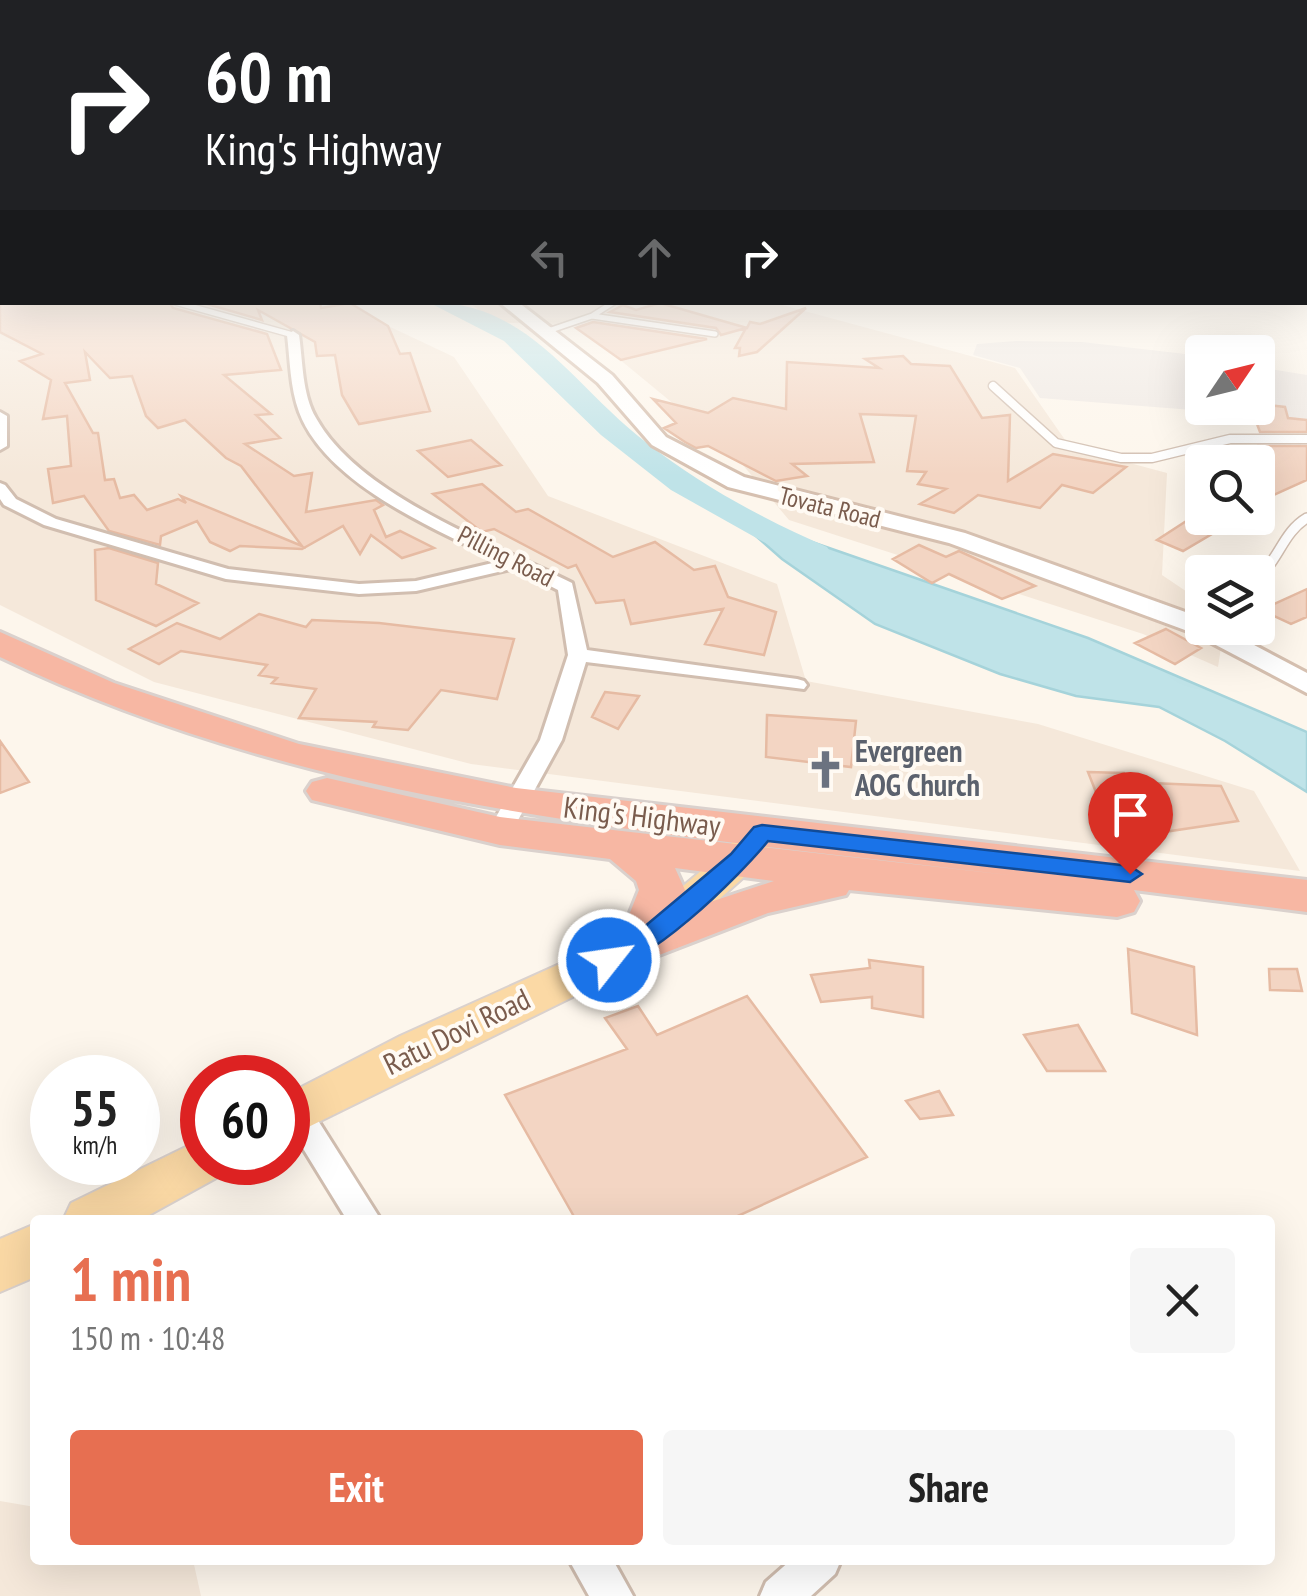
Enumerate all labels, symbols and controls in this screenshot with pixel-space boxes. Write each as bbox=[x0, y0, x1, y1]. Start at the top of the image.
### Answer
text: 60 m bbox=[205, 31, 333, 121]
icon: right bbox=[40, 40, 170, 170]
text: King's Highway bbox=[205, 119, 441, 177]
icon: left bbox=[522, 230, 577, 285]
icon: ahead bbox=[627, 230, 682, 285]
icon: right bbox=[732, 230, 787, 285]
north arrow bbox=[1185, 335, 1275, 425]
map controls bbox=[1185, 335, 1275, 645]
button: search bbox=[1185, 445, 1275, 535]
street label: Tovata Road bbox=[776, 479, 884, 535]
street label: Pilling Road bbox=[453, 518, 559, 594]
button: layers bbox=[1185, 555, 1275, 645]
place label: Evergreen AOG Church bbox=[854, 731, 980, 804]
church icon: Evergreen AOG Church bbox=[804, 748, 846, 790]
pin bbox=[1088, 772, 1173, 875]
street label: King's Highway bbox=[562, 787, 723, 845]
icon: arrive bbox=[1103, 787, 1158, 842]
position arrow bbox=[557, 908, 661, 1012]
street label: Ratu Dovi Road bbox=[377, 978, 536, 1083]
speed limit sign: 60 bbox=[180, 1055, 310, 1185]
text: 55 bbox=[71, 1075, 119, 1140]
text: km/h bbox=[73, 1129, 117, 1161]
text: 1 min bbox=[70, 1240, 191, 1318]
button: close bbox=[1130, 1248, 1235, 1353]
text: 150 m · 10:48 bbox=[70, 1317, 225, 1359]
button: Exit bbox=[70, 1430, 643, 1545]
button: Share bbox=[663, 1430, 1235, 1545]

